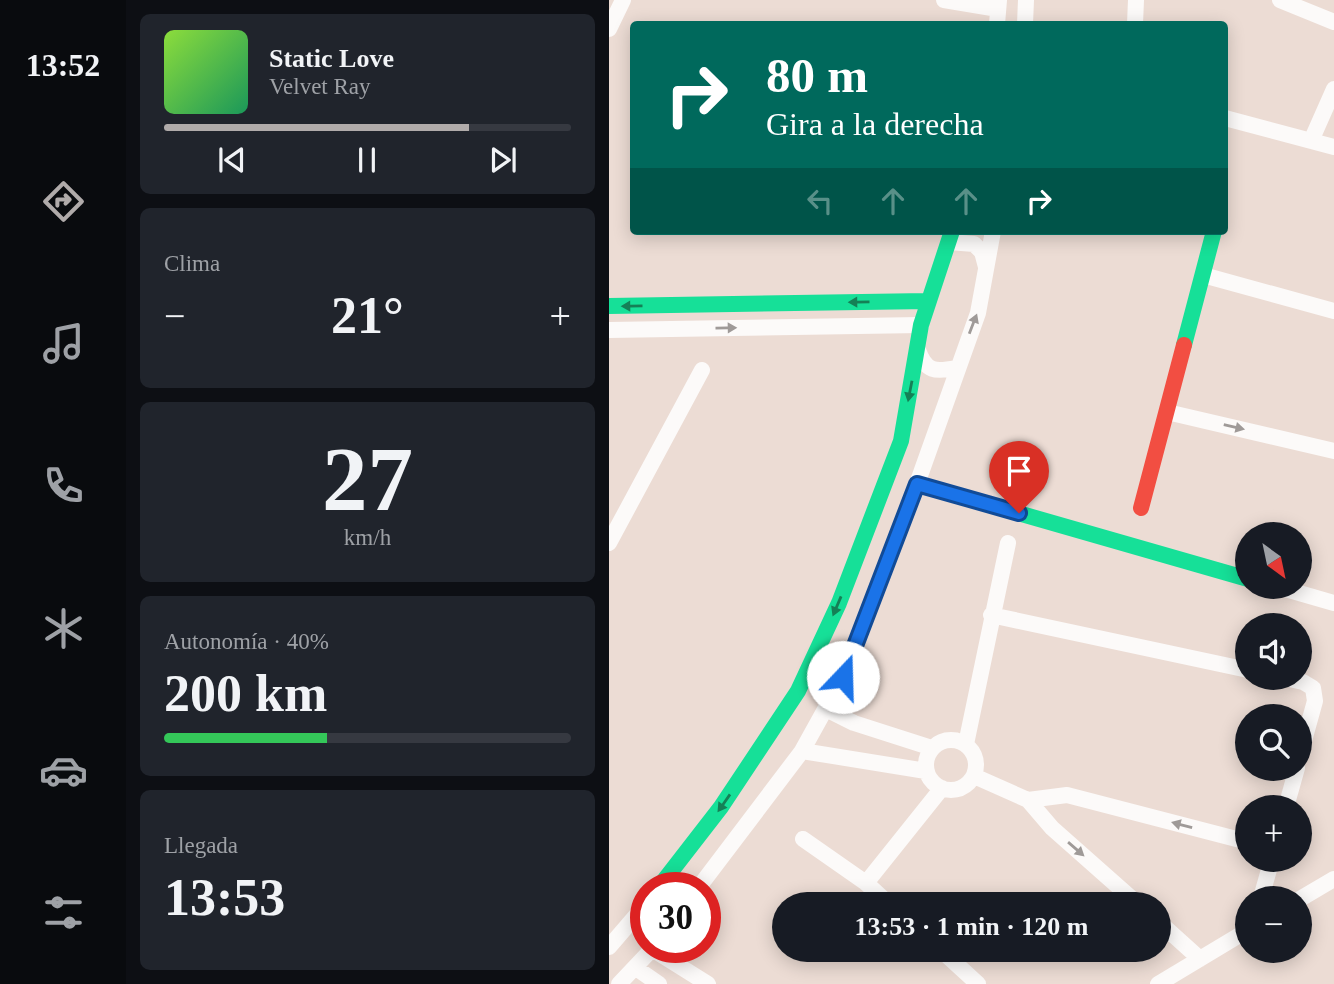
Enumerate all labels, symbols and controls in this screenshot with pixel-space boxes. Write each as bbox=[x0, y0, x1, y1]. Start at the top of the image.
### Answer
text: Static Love bbox=[269, 44, 394, 73]
text: 13:52 bbox=[26, 47, 100, 83]
text: 80 m bbox=[766, 48, 868, 103]
icon: right bbox=[651, 49, 742, 140]
text: Velvet Ray bbox=[269, 74, 371, 99]
text: Gira a la derecha bbox=[766, 106, 984, 142]
icon: previous bbox=[213, 141, 251, 179]
icon: pause bbox=[348, 141, 386, 179]
icon: next bbox=[484, 141, 522, 179]
icon: directions bbox=[39, 177, 88, 226]
icon: left bbox=[801, 182, 839, 220]
icon: ahead bbox=[874, 182, 912, 220]
icon: ahead bbox=[947, 182, 985, 220]
icon: right bbox=[1020, 182, 1058, 220]
text: Clima bbox=[164, 251, 220, 276]
text: 21° bbox=[331, 287, 404, 344]
text: − bbox=[164, 295, 185, 337]
text: + bbox=[550, 295, 571, 337]
one-way arrow bbox=[848, 296, 870, 308]
one-way arrow bbox=[621, 300, 643, 311]
one-way arrow bbox=[968, 313, 979, 334]
icon: music bbox=[39, 319, 88, 368]
one-way arrow bbox=[715, 322, 737, 334]
one-way arrow bbox=[905, 380, 916, 402]
one-way arrow bbox=[1223, 422, 1245, 433]
text: 27 bbox=[322, 429, 413, 530]
pin bbox=[989, 441, 1049, 513]
icon: arrive bbox=[1000, 452, 1038, 490]
icon: phone bbox=[39, 461, 88, 510]
north arrow bbox=[1235, 522, 1313, 598]
map controls bbox=[1235, 522, 1312, 963]
text: km/h bbox=[344, 525, 391, 550]
one-way arrow bbox=[832, 596, 843, 617]
icon: climate bbox=[39, 604, 88, 653]
button: sound bbox=[1235, 613, 1312, 690]
text: Autonomía · 40% bbox=[164, 629, 329, 654]
position arrow bbox=[806, 640, 880, 714]
text: 200 km bbox=[164, 665, 327, 722]
button: search bbox=[1235, 704, 1312, 781]
icon: car bbox=[39, 746, 88, 795]
one-way arrow bbox=[717, 794, 731, 812]
button: + bbox=[1235, 795, 1312, 872]
one-way arrow bbox=[1171, 819, 1193, 830]
text: Llegada bbox=[164, 833, 238, 858]
one-way arrow bbox=[1067, 841, 1084, 856]
text: 13:53 bbox=[164, 869, 285, 926]
speed limit sign: 30 bbox=[630, 872, 721, 963]
button: − bbox=[1235, 886, 1312, 963]
icon: filters bbox=[39, 888, 88, 937]
text: 13:53 · 1 min · 120 m bbox=[855, 912, 1089, 941]

